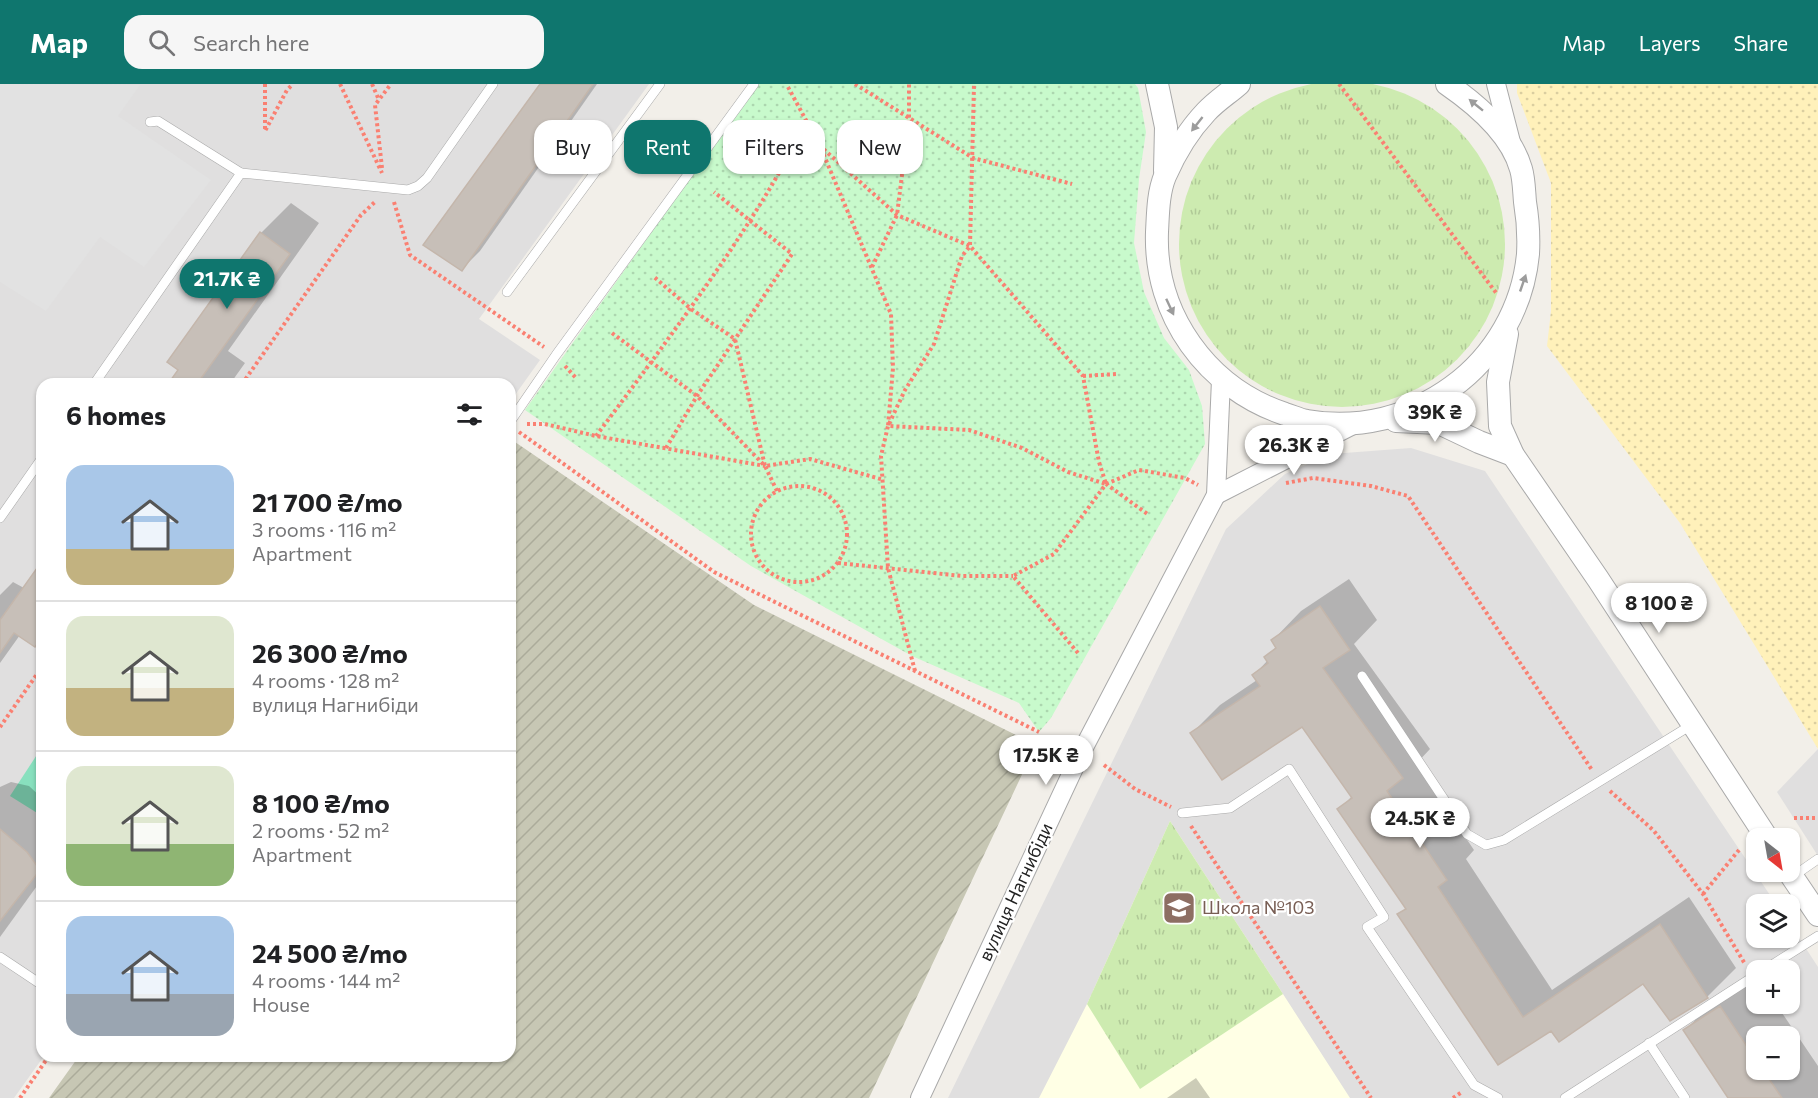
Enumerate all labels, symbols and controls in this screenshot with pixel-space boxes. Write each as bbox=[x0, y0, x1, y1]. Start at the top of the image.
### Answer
search box bbox=[124, 15, 544, 69]
text: Map bbox=[30, 25, 88, 59]
icon: search bbox=[145, 26, 178, 59]
text: Search here bbox=[193, 29, 309, 56]
text: Map bbox=[1562, 30, 1606, 55]
text: Layers bbox=[1639, 30, 1701, 55]
text: Share bbox=[1734, 30, 1788, 55]
one-way arrow bbox=[1469, 99, 1484, 112]
one-way arrow bbox=[1190, 116, 1203, 132]
chip: Buy bbox=[534, 120, 612, 174]
chip: Rent bbox=[624, 120, 711, 174]
chip: Filters bbox=[723, 120, 825, 174]
chip: New bbox=[837, 120, 923, 174]
pin: 21.7K ₴ bbox=[172, 259, 282, 310]
text: 21.7K ₴ bbox=[194, 266, 260, 290]
one-way arrow bbox=[1518, 274, 1528, 292]
one-way arrow bbox=[1165, 298, 1174, 315]
pin: 39K ₴ bbox=[1393, 392, 1477, 443]
icon: filters bbox=[453, 398, 486, 431]
text: 6 homes bbox=[66, 399, 166, 430]
text: 39K ₴ bbox=[1408, 399, 1462, 423]
pin: 26.3K ₴ bbox=[1239, 425, 1349, 476]
text: 26.3K ₴ bbox=[1259, 432, 1329, 456]
text: 21 700 ₴/mo bbox=[252, 486, 403, 517]
icon: home bbox=[114, 489, 186, 561]
text: 3 rooms · 116 m² bbox=[252, 517, 396, 541]
text: Apartment bbox=[252, 541, 352, 565]
pin: 8 100 ₴ bbox=[1604, 583, 1714, 634]
text: 8 100 ₴ bbox=[1625, 590, 1693, 614]
text: 26 300 ₴/mo bbox=[252, 637, 408, 668]
icon: home bbox=[114, 640, 186, 712]
text: 4 rooms · 128 m² bbox=[252, 668, 399, 692]
text: вулиця Нагнибіди bbox=[252, 692, 419, 716]
pin: 17.5K ₴ bbox=[991, 735, 1101, 786]
text: 17.5K ₴ bbox=[1013, 742, 1079, 766]
text: 8 100 ₴/mo bbox=[252, 787, 390, 818]
icon: home bbox=[114, 790, 186, 862]
pin: 24.5K ₴ bbox=[1365, 798, 1475, 849]
text: 24.5K ₴ bbox=[1385, 805, 1455, 829]
text: 2 rooms · 52 m² bbox=[252, 818, 389, 842]
street label: вулиця Нагнибіди bbox=[973, 819, 1057, 964]
north arrow bbox=[1746, 828, 1800, 882]
map controls bbox=[1746, 828, 1800, 1080]
text: Apartment bbox=[252, 842, 352, 866]
school or university icon: Школа №103 bbox=[1161, 890, 1197, 926]
button: layers bbox=[1746, 894, 1800, 948]
place label: Школа №103 bbox=[1202, 896, 1315, 918]
text: 24 500 ₴/mo bbox=[252, 937, 408, 968]
icon: home bbox=[114, 940, 186, 1012]
button: + bbox=[1746, 960, 1800, 1014]
text: 4 rooms · 144 m² bbox=[252, 968, 400, 992]
text: House bbox=[252, 992, 310, 1016]
button: − bbox=[1746, 1026, 1800, 1080]

